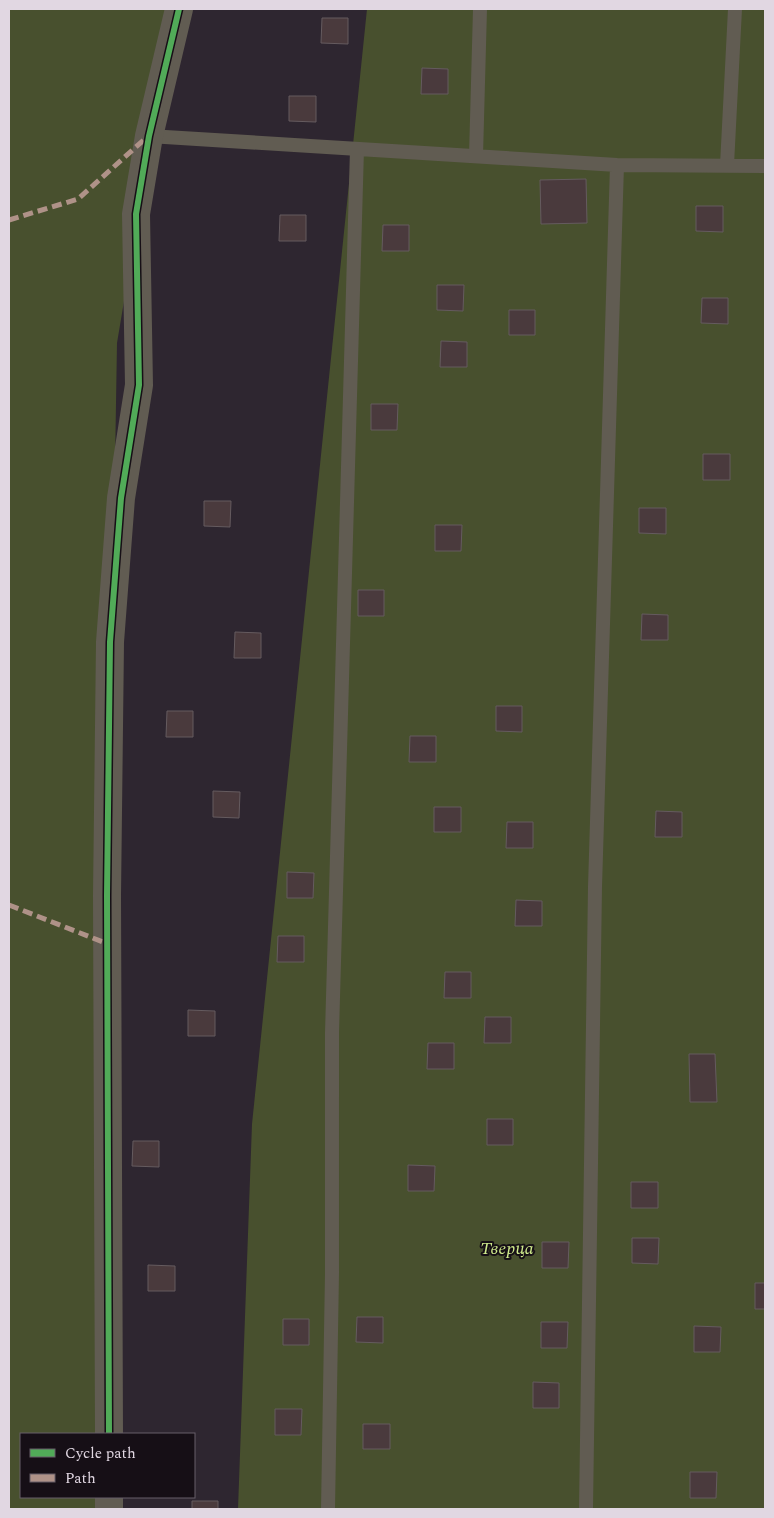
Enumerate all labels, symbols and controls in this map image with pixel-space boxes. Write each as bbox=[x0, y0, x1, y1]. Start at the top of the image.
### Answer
park label: Тверца bbox=[480, 1235, 534, 1262]
legend bbox=[20, 1433, 195, 1498]
text: Cycle path bbox=[65, 1442, 136, 1465]
text: Path bbox=[65, 1467, 96, 1490]

